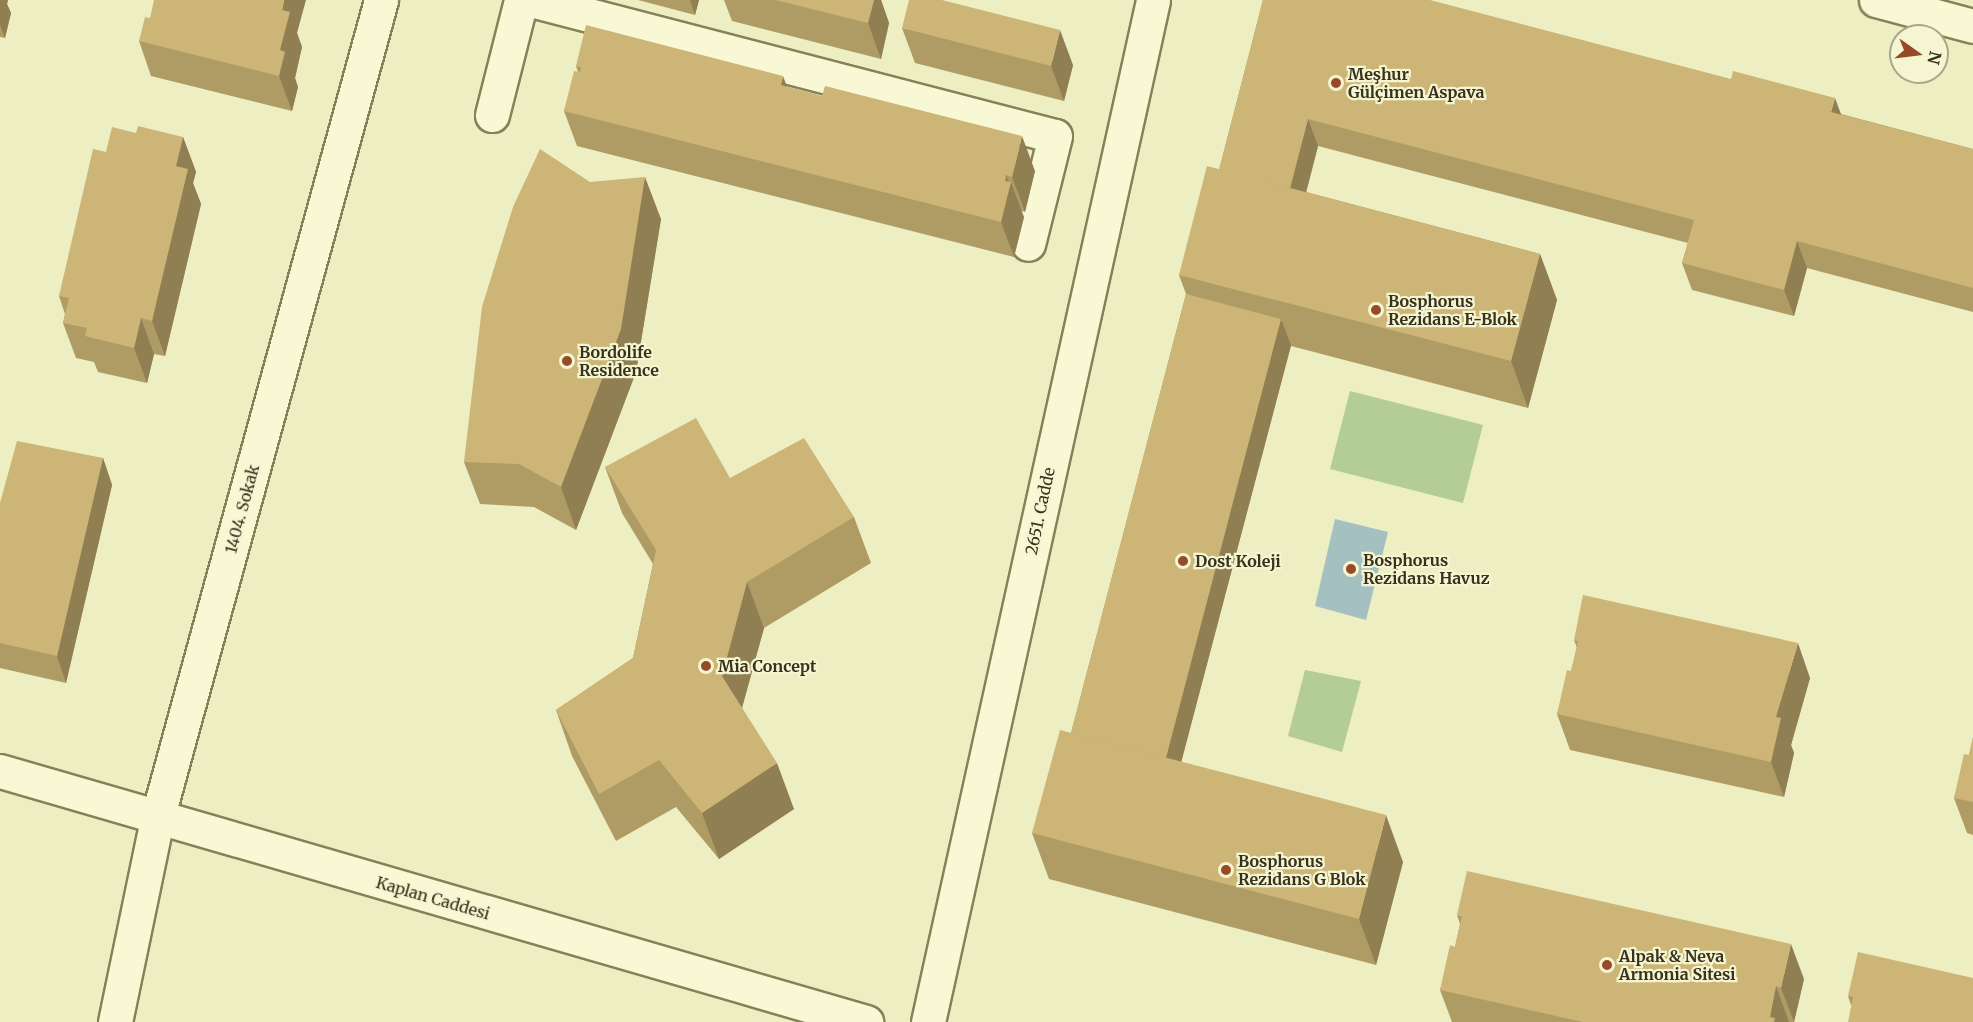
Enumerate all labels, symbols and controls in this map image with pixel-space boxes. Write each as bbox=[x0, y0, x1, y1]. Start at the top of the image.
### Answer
north arrow bbox=[1889, 24, 1949, 84]
text: N bbox=[1923, 49, 1946, 66]
place label: Meşhur Gülçimen Aspava bbox=[1348, 64, 1484, 102]
marker: Meşhur Gülçimen Aspava bbox=[1329, 76, 1343, 90]
place label: Bosphorus Rezidans E-Blok bbox=[1388, 291, 1517, 329]
marker: Bosphorus Rezidans E-Blok bbox=[1369, 303, 1383, 317]
place label: Bordolife Residence bbox=[579, 342, 659, 380]
marker: Bordolife Residence bbox=[560, 354, 574, 368]
street label: 1404. Sokak bbox=[221, 462, 263, 556]
street label: 2651. Cadde bbox=[1021, 466, 1059, 556]
place label: Bosphorus Rezidans Havuz bbox=[1363, 550, 1489, 588]
place label: Dost Koleji bbox=[1195, 551, 1281, 571]
marker: Dost Koleji bbox=[1176, 554, 1190, 568]
marker: Bosphorus Rezidans Havuz bbox=[1344, 562, 1358, 576]
place label: Mia Concept bbox=[718, 656, 816, 676]
marker: Mia Concept bbox=[699, 659, 713, 673]
place label: Bosphorus Rezidans G Blok bbox=[1238, 851, 1366, 889]
marker: Bosphorus Rezidans G Blok bbox=[1219, 863, 1233, 877]
street label: Kaplan Caddesi bbox=[374, 873, 492, 923]
place label: Alpak & Neva Armonia Sitesi bbox=[1619, 946, 1736, 984]
marker: Alpak & Neva Armonia Sitesi bbox=[1600, 958, 1614, 972]

